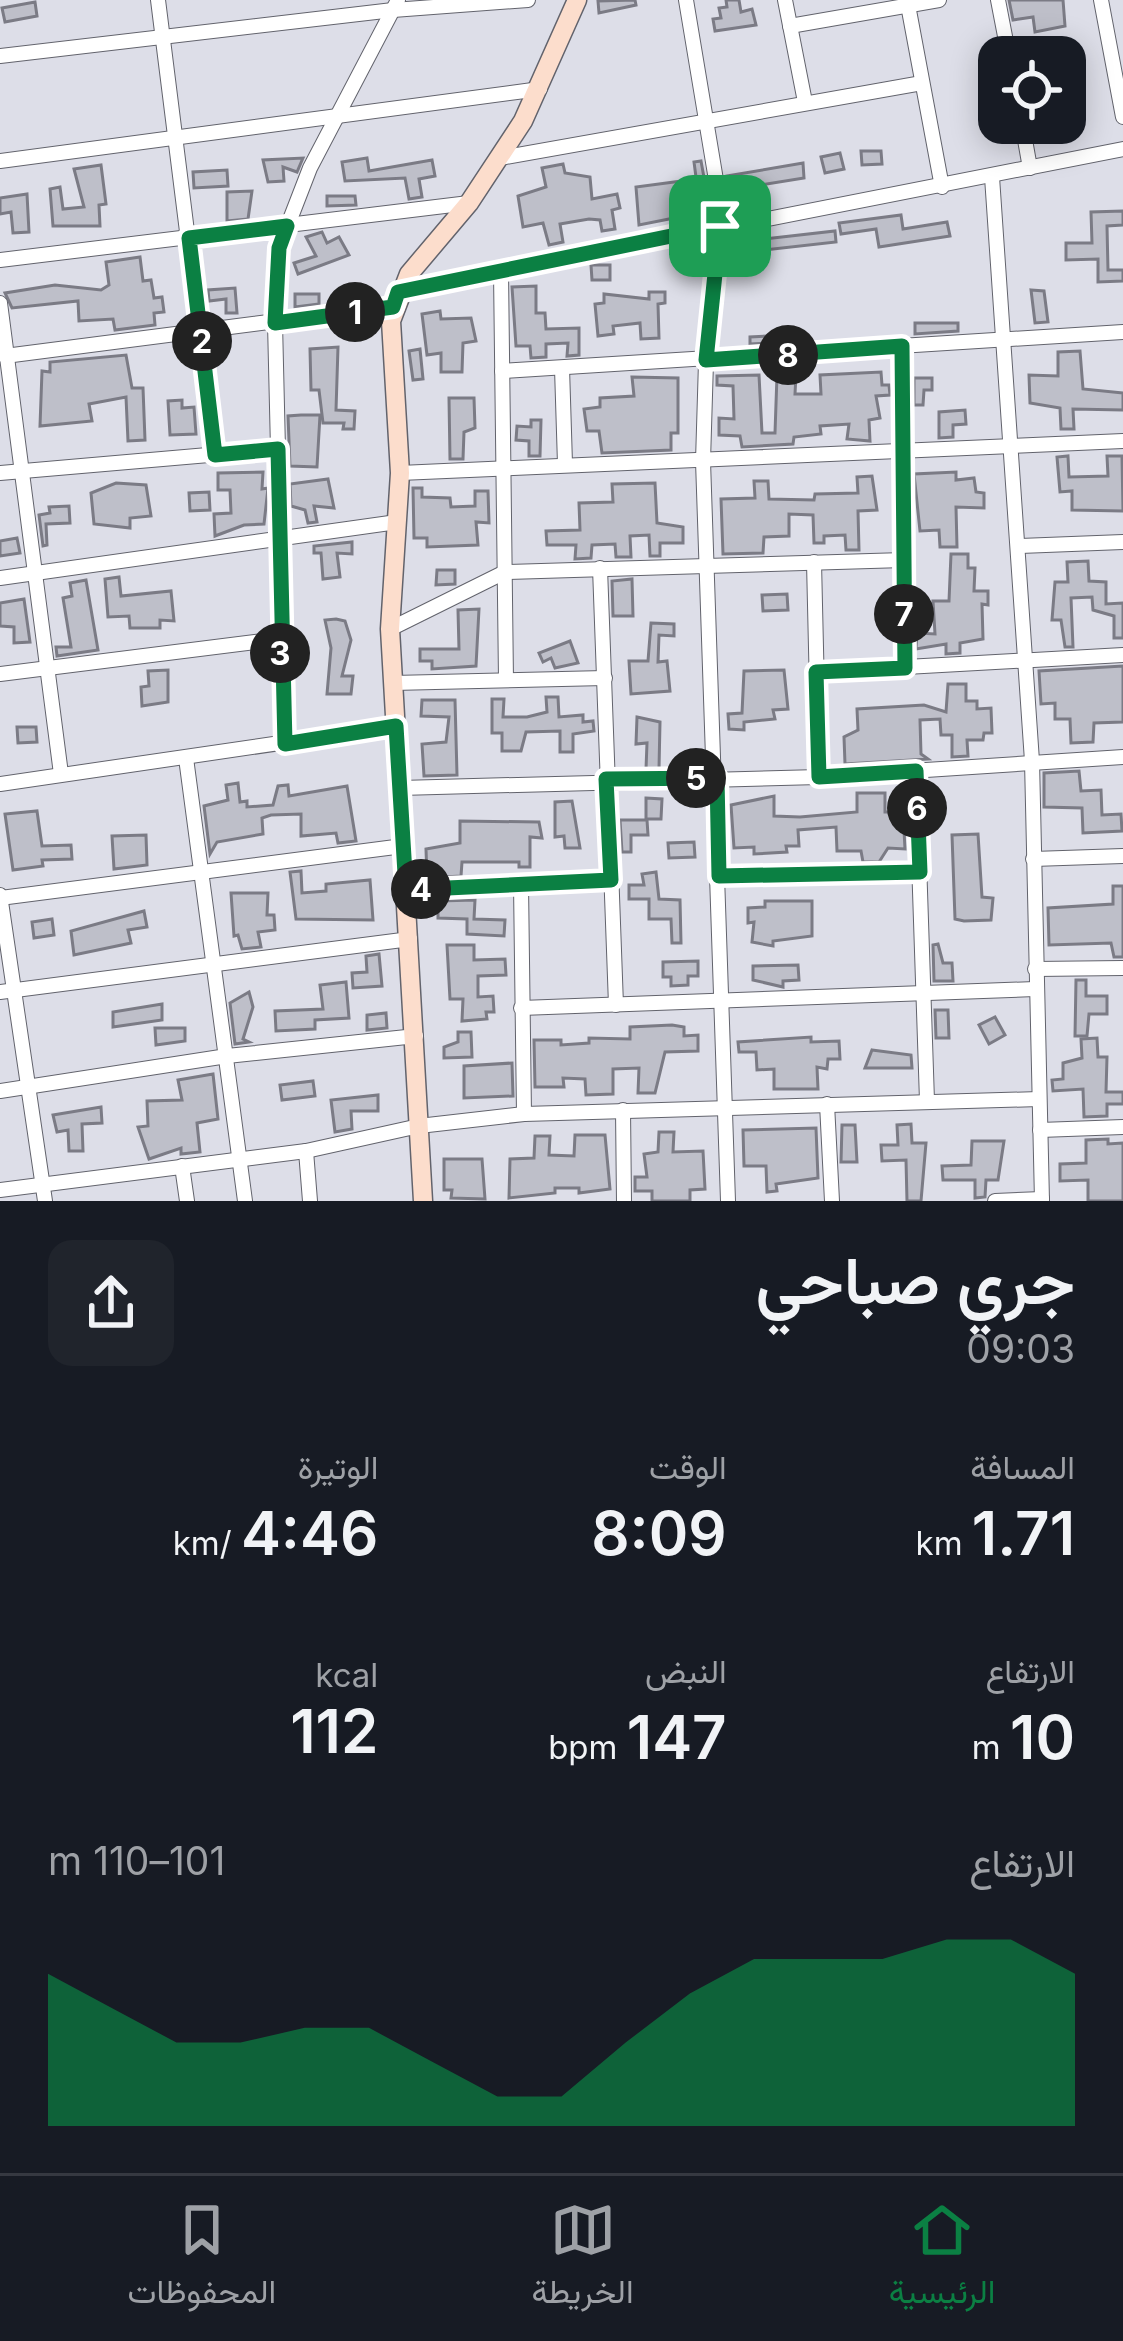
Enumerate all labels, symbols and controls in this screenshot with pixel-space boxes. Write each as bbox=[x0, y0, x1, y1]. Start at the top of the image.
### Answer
map controls bbox=[978, 36, 1086, 144]
button: locate bbox=[978, 36, 1086, 144]
pin bbox=[669, 175, 771, 277]
icon: arrive bbox=[687, 193, 753, 259]
pin: 1 bbox=[325, 282, 385, 342]
text: 1 bbox=[348, 292, 362, 332]
pin: 2 bbox=[172, 311, 232, 371]
text: 2 bbox=[192, 321, 212, 361]
pin: 8 bbox=[758, 325, 818, 385]
text: 8 bbox=[777, 335, 799, 375]
pin: 7 bbox=[874, 584, 934, 644]
text: 7 bbox=[894, 594, 914, 634]
pin: 3 bbox=[250, 623, 310, 683]
text: 3 bbox=[269, 633, 291, 673]
pin: 5 bbox=[666, 748, 726, 808]
text: 5 bbox=[685, 758, 707, 798]
pin: 6 bbox=[887, 778, 947, 838]
text: 6 bbox=[906, 788, 928, 828]
pin: 4 bbox=[391, 859, 451, 919]
text: 4 bbox=[410, 869, 432, 909]
button: share bbox=[48, 1240, 174, 1366]
text: جري صباحي bbox=[756, 1240, 1075, 1320]
text: 09:03 bbox=[966, 1325, 1075, 1372]
text: الوتيرة bbox=[298, 1447, 378, 1487]
text: الوقت bbox=[649, 1447, 727, 1487]
text: المسافة bbox=[970, 1447, 1075, 1487]
text: 4:46 bbox=[241, 1497, 378, 1569]
text: 8:09 bbox=[591, 1497, 727, 1569]
text: 1.71 bbox=[972, 1497, 1075, 1569]
text: /km bbox=[173, 1523, 241, 1563]
text: km bbox=[916, 1523, 972, 1563]
text: النبض bbox=[645, 1651, 727, 1691]
text: الارتفاع bbox=[985, 1651, 1075, 1691]
text: kcal bbox=[315, 1655, 378, 1695]
text: 112 bbox=[290, 1695, 378, 1767]
text: 147 bbox=[627, 1701, 727, 1773]
text: 10 bbox=[1010, 1701, 1075, 1773]
text: bpm bbox=[548, 1727, 627, 1767]
text: m bbox=[972, 1727, 1010, 1767]
text: 101–110 m bbox=[48, 1837, 225, 1884]
text: الارتفاع bbox=[969, 1839, 1075, 1886]
tab: المحفوظات bbox=[128, 2197, 276, 2321]
tab: الخريطة bbox=[531, 2197, 634, 2321]
tab: الرئيسية bbox=[889, 2197, 995, 2321]

